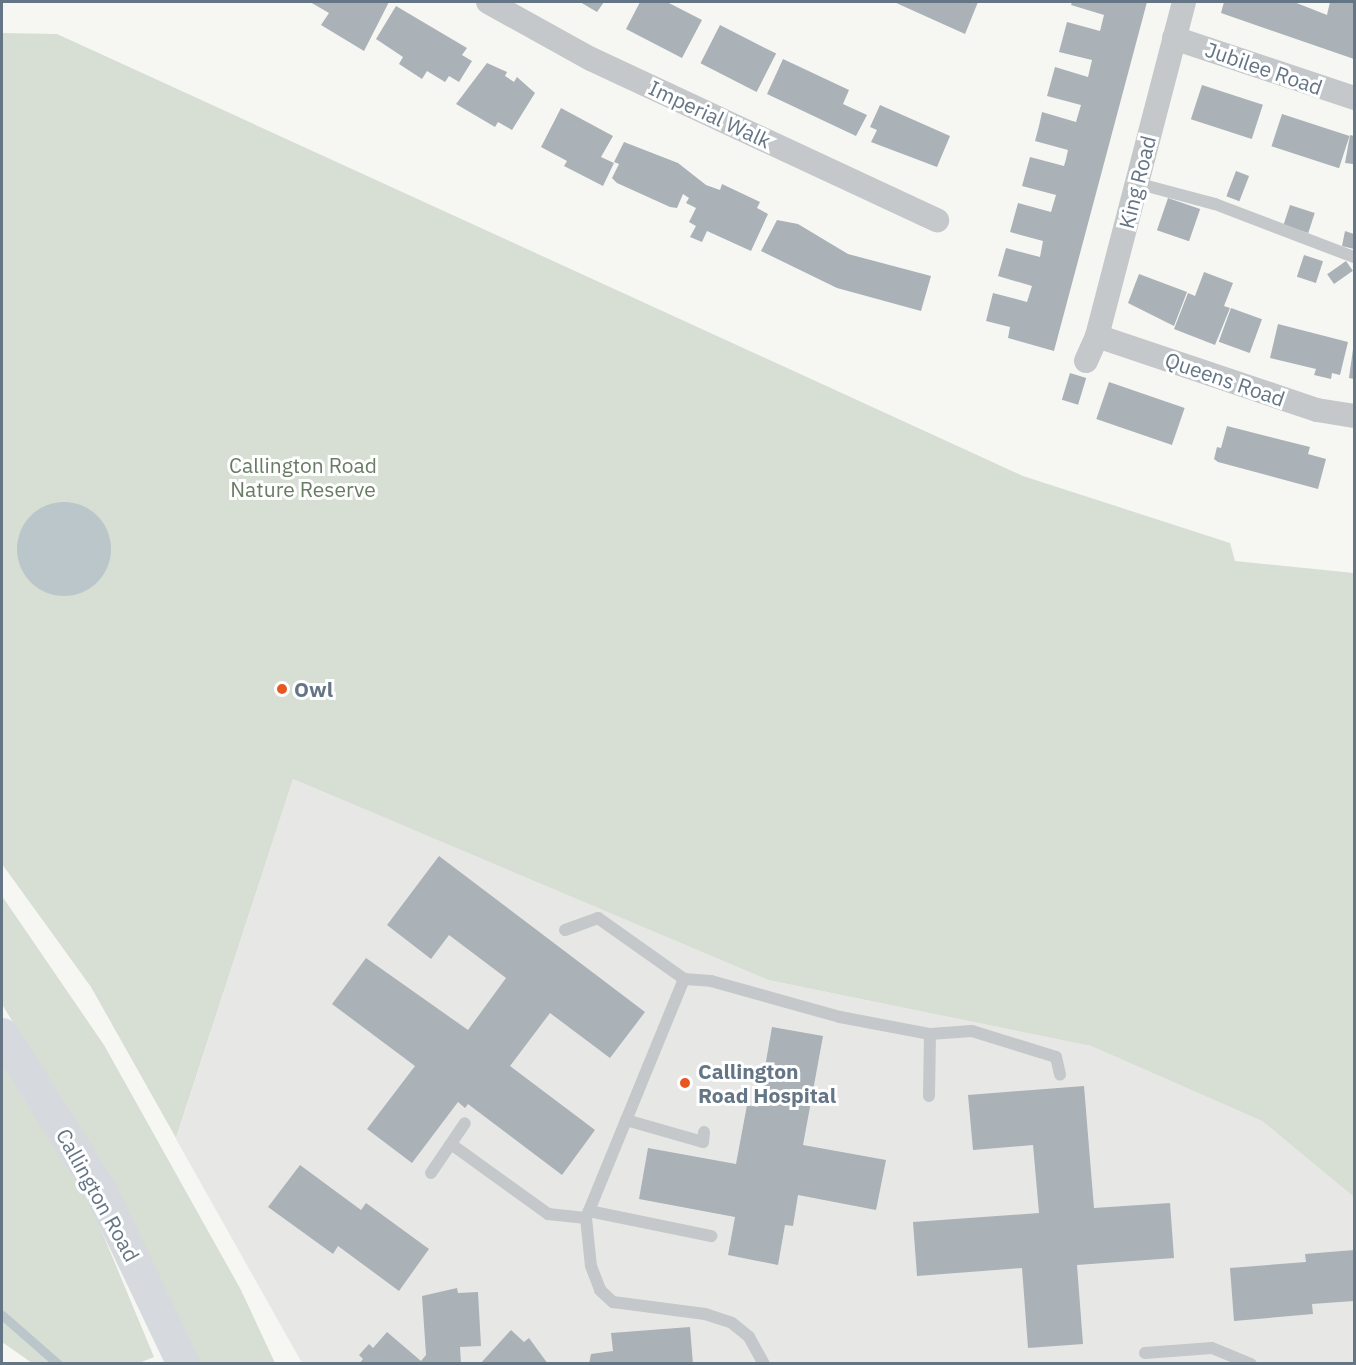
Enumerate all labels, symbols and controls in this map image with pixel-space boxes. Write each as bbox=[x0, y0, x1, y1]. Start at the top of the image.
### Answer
street label: Jubilee Road bbox=[1202, 36, 1326, 100]
street label: Imperial Walk bbox=[645, 75, 775, 153]
street label: King Road bbox=[1113, 133, 1161, 231]
street label: Queens Road bbox=[1162, 347, 1288, 411]
park label: Callington Road Nature Reserve bbox=[229, 452, 377, 502]
place label: Owl bbox=[294, 676, 333, 702]
marker: Owl bbox=[275, 682, 289, 696]
place label: Callington Road Hospital bbox=[698, 1058, 836, 1108]
marker: Callington Road Hospital bbox=[676, 1074, 694, 1092]
street label: Callington Road bbox=[51, 1124, 145, 1266]

